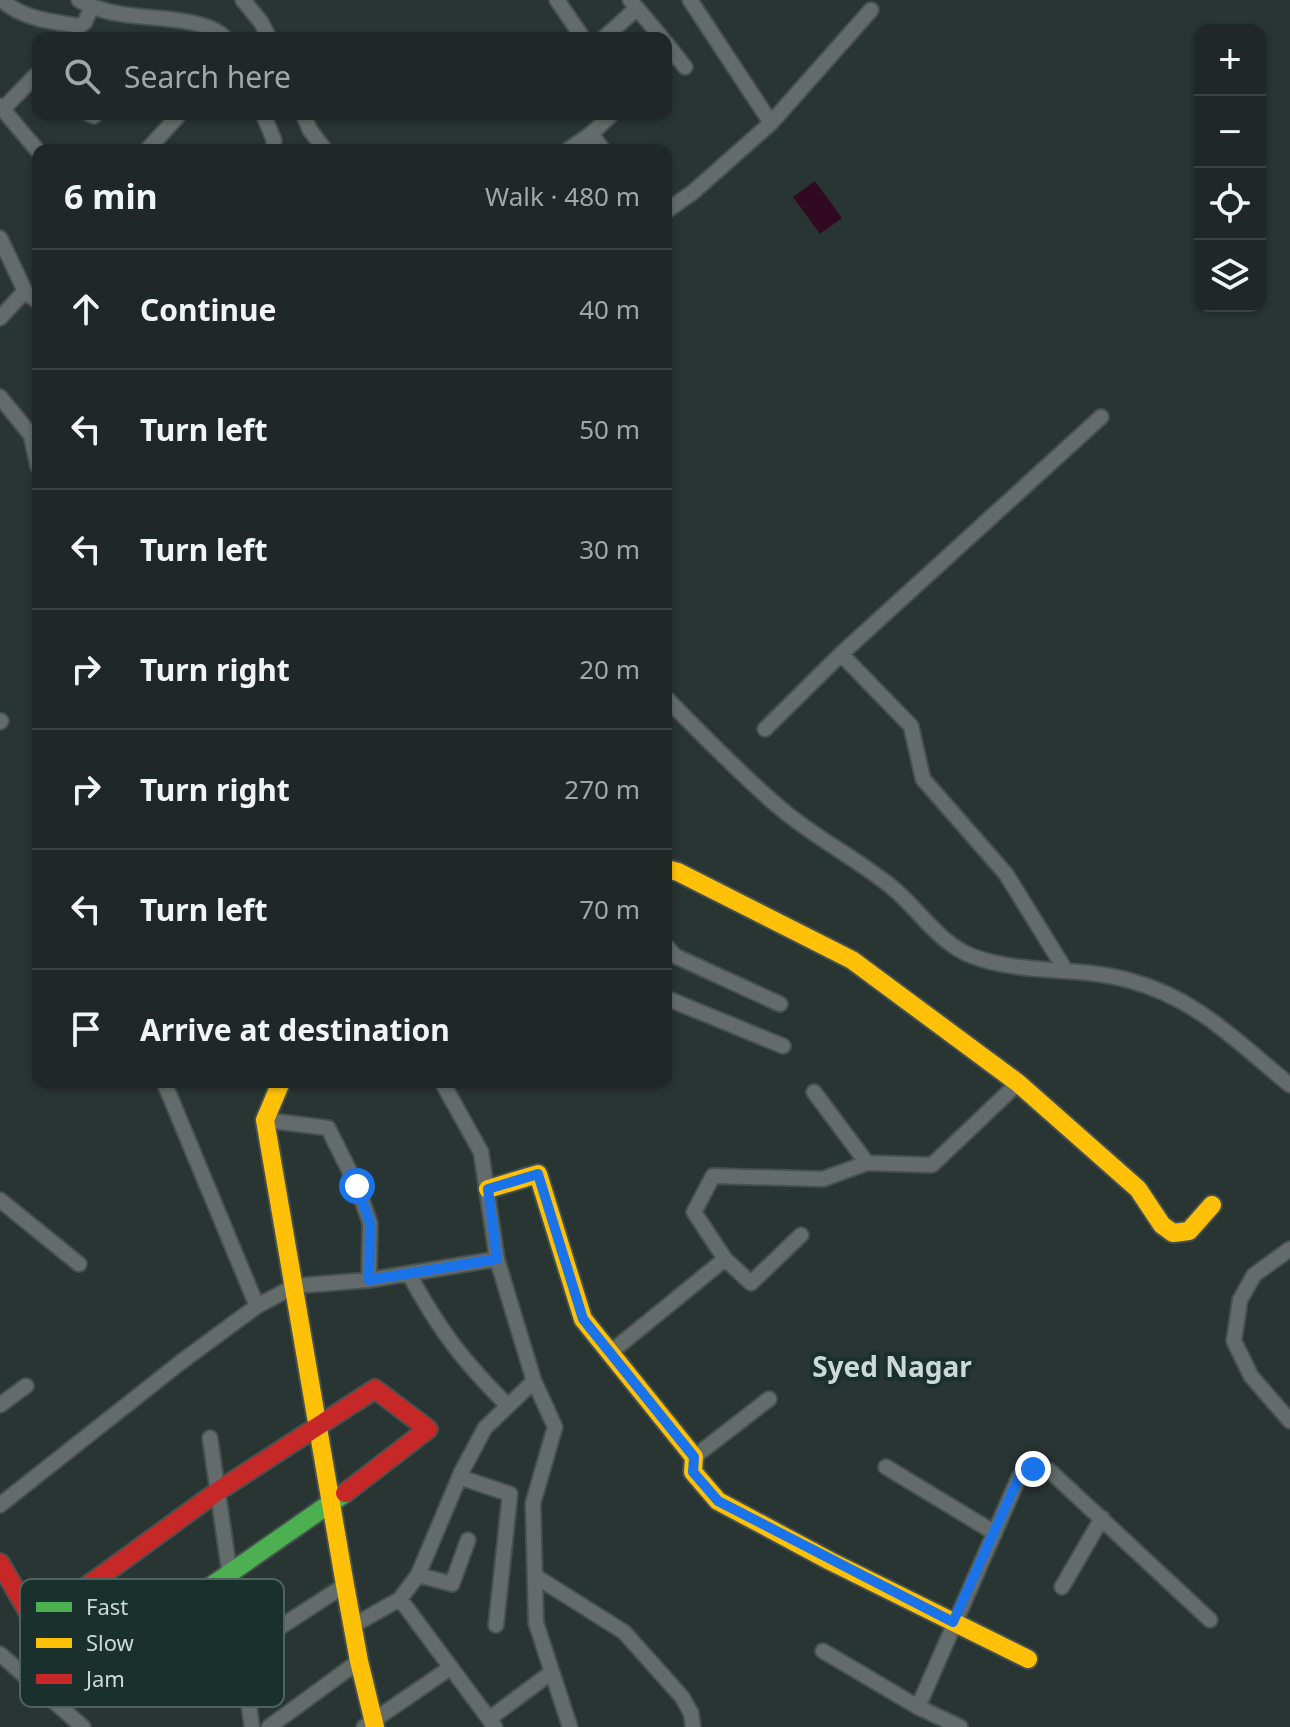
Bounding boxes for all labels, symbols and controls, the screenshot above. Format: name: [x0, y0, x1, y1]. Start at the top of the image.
map controls: [1194, 24, 1266, 312]
button: +: [1194, 24, 1266, 96]
search box: [32, 32, 672, 120]
icon: search: [60, 54, 104, 98]
text: Search here: [124, 56, 291, 97]
button: −: [1194, 96, 1266, 168]
button: locate: [1194, 168, 1266, 240]
text: 6 min: [64, 173, 158, 219]
text: Walk · 480 m: [485, 178, 640, 214]
button: layers: [1194, 240, 1266, 312]
icon: ahead: [64, 287, 108, 331]
text: Continue: [140, 289, 276, 330]
text: 40 m: [579, 291, 640, 327]
icon: left: [64, 407, 108, 451]
text: Turn left: [140, 409, 268, 450]
text: 50 m: [579, 411, 640, 447]
icon: left: [64, 527, 108, 571]
text: Turn left: [140, 529, 268, 570]
text: 30 m: [579, 531, 640, 567]
icon: right: [64, 647, 108, 691]
text: Turn right: [140, 649, 290, 690]
text: 20 m: [579, 651, 640, 687]
icon: right: [64, 767, 108, 811]
text: Turn right: [140, 769, 290, 810]
text: 270 m: [564, 771, 640, 807]
icon: left: [64, 887, 108, 931]
text: Turn left: [140, 889, 268, 930]
text: 70 m: [579, 891, 640, 927]
icon: arrive: [64, 1007, 108, 1051]
text: Arrive at destination: [140, 1009, 450, 1050]
route start: [339, 1168, 375, 1204]
district label: Syed Nagar: [812, 1347, 972, 1385]
route end: [1015, 1451, 1051, 1487]
legend: [20, 1579, 284, 1707]
text: Fast: [86, 1591, 128, 1621]
text: Slow: [86, 1627, 135, 1657]
text: Jam: [84, 1663, 125, 1693]

